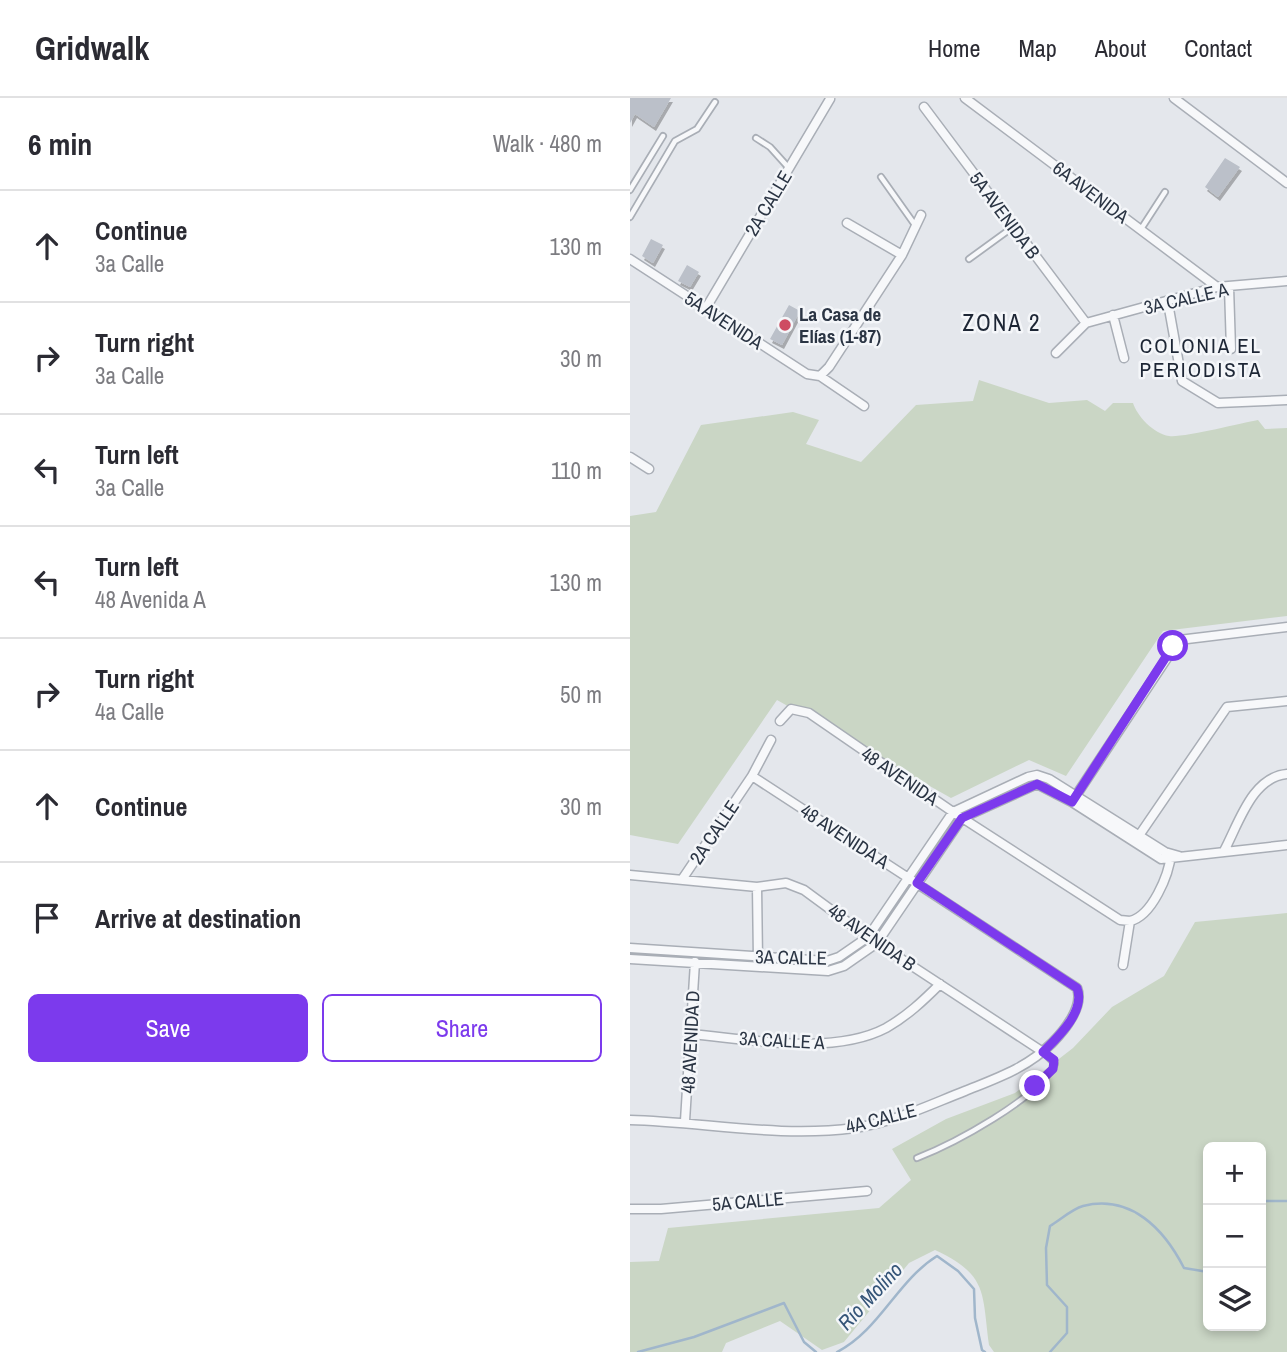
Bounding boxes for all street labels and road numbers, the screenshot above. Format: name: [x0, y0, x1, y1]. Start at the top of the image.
street label: 6A AVENIDA: [1048, 155, 1135, 230]
street label: 2A CALLE: [738, 165, 798, 241]
street label: 5A AVENIDA B: [964, 166, 1046, 264]
street label: 3A CALLE A: [1141, 276, 1231, 320]
street label: 5A AVENIDA: [680, 285, 769, 355]
street label: 48 AVENIDA: [856, 741, 944, 812]
street label: 2A CALLE: [683, 795, 745, 869]
street label: 48 AVENIDA A: [796, 798, 895, 875]
street label: 48 AVENIDA B: [823, 897, 921, 977]
street label: 3A CALLE: [755, 943, 827, 971]
street label: 48 AVENIDA D: [674, 990, 706, 1094]
street label: 3A CALLE A: [738, 1025, 826, 1055]
street label: 4A CALLE: [843, 1097, 919, 1139]
street label: 5A CALLE: [711, 1185, 785, 1217]

